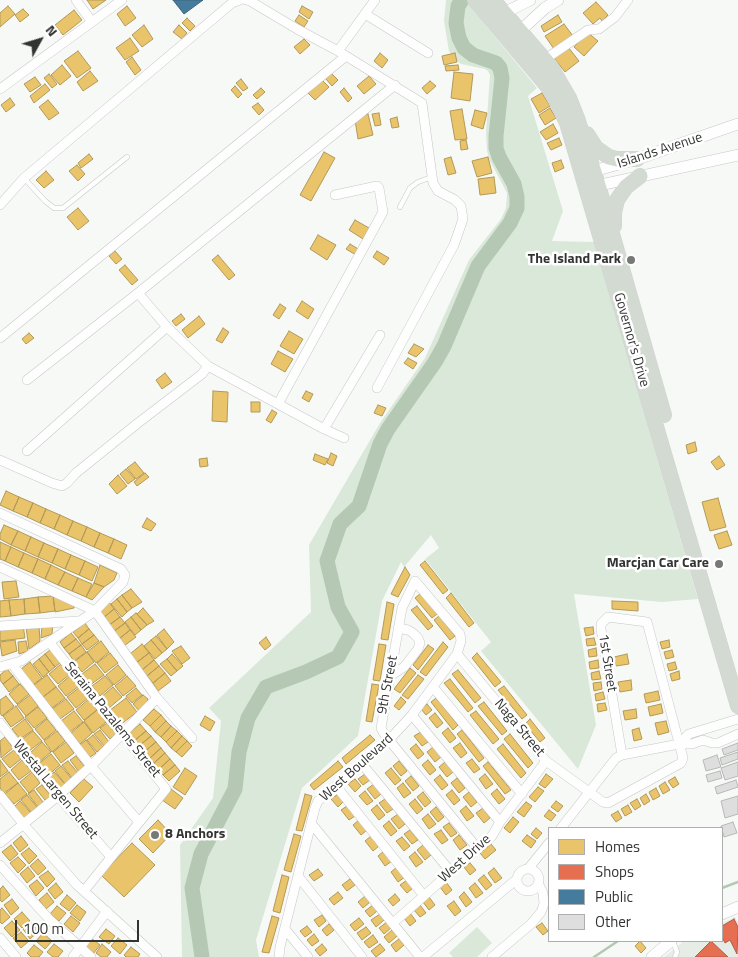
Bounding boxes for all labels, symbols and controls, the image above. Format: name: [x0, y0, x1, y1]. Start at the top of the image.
north arrow: [15, 15, 65, 65]
text: N: [41, 20, 63, 41]
street label: Islands Avenue: [615, 129, 705, 173]
place label: The Island Park: [528, 252, 621, 268]
marker: The Island Park: [625, 254, 637, 266]
street label: Governor's Drive: [610, 291, 652, 389]
place label: Marcjan Car Care: [607, 556, 709, 572]
marker: Marcjan Car Care: [713, 558, 725, 570]
street label: 1st Street: [594, 633, 620, 693]
street label: 9th Street: [374, 654, 402, 716]
street label: Seraina Pazalems Street: [60, 659, 164, 781]
street label: Naga Street: [490, 696, 548, 760]
street label: West Boulevard: [317, 731, 397, 805]
street label: Westal Largen Street: [9, 737, 101, 843]
place label: 8 Anchors: [165, 827, 225, 843]
legend: [548, 827, 723, 942]
marker: 8 Anchors: [149, 829, 161, 841]
street label: West Drive: [435, 831, 495, 887]
text: Homes: [595, 835, 640, 858]
text: Shops: [595, 860, 634, 883]
text: Public: [595, 885, 633, 908]
scale bar: [18, 910, 141, 942]
text: Other: [595, 910, 631, 933]
text: 100 m: [23, 917, 64, 940]

